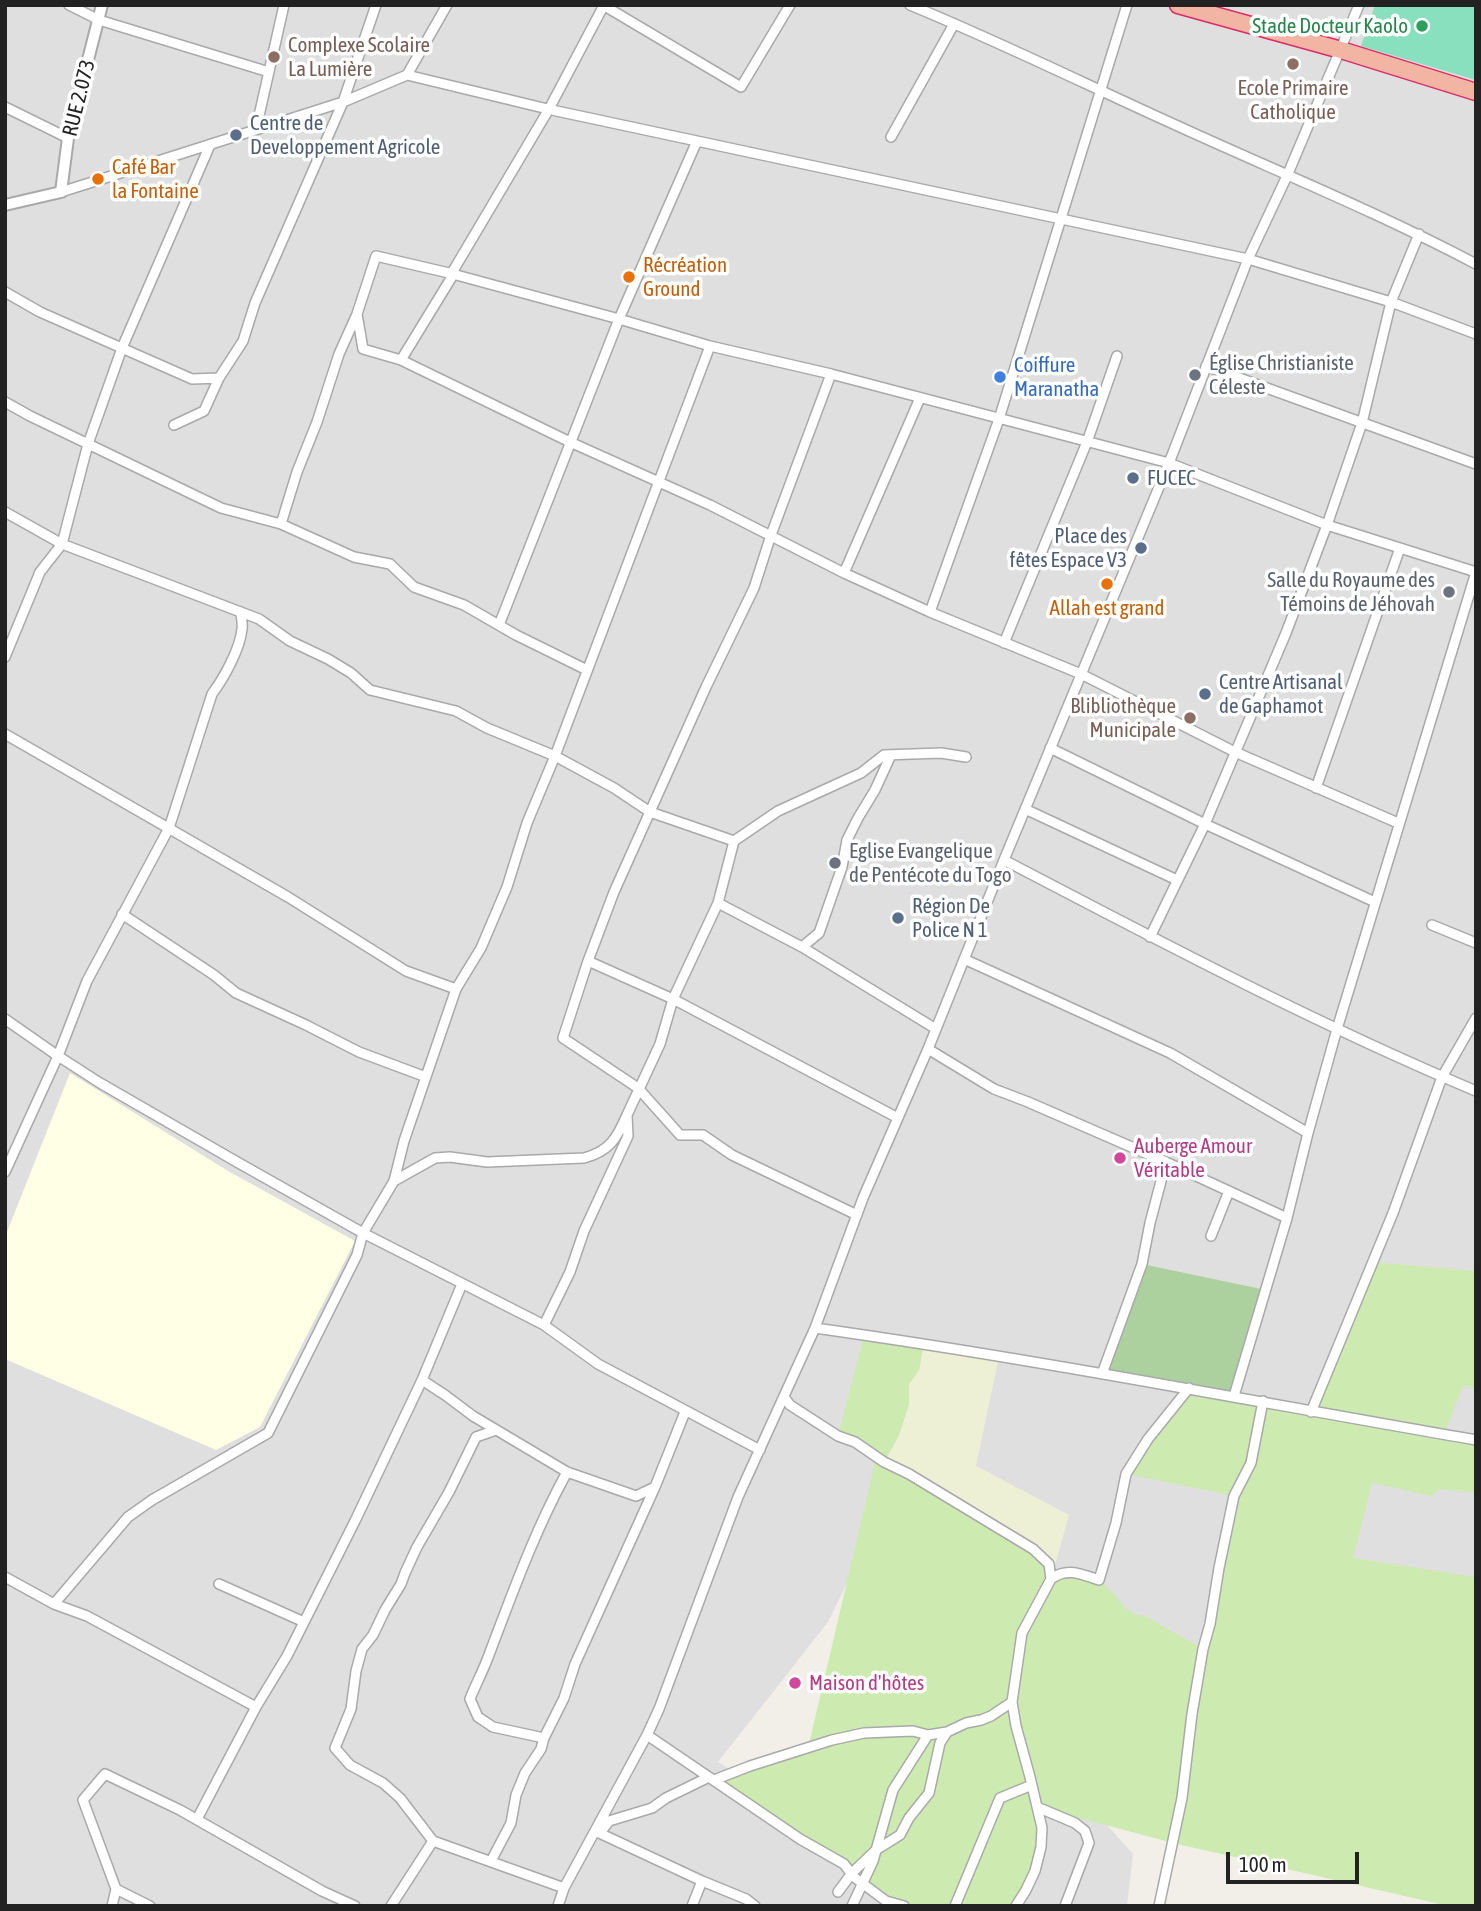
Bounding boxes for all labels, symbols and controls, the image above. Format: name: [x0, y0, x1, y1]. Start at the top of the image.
place label: Stade Docteur Kaolo: [1252, 13, 1408, 39]
marker: Stade Docteur Kaolo: [1414, 18, 1430, 34]
place label: Complexe Scolaire La Lumière: [288, 32, 430, 82]
marker: Complexe Scolaire La Lumière: [266, 49, 282, 65]
marker: Ecole Primaire Catholique: [1285, 56, 1301, 72]
street label: RUE 2.073: [57, 57, 101, 139]
place label: Ecole Primaire Catholique: [1237, 75, 1349, 125]
place label: Centre de Developpement Agricole: [250, 110, 440, 160]
marker: Centre de Developpement Agricole: [228, 127, 244, 143]
place label: Café Bar la Fontaine: [112, 154, 199, 204]
marker: Café Bar la Fontaine: [90, 171, 106, 187]
place label: Récréation Ground: [643, 252, 727, 302]
marker: Récréation Ground: [621, 269, 637, 285]
place label: Église Christianiste Céleste: [1209, 350, 1354, 400]
place label: Coiffure Maranatha: [1014, 352, 1099, 402]
marker: Église Christianiste Céleste: [1187, 367, 1203, 383]
marker: Coiffure Maranatha: [992, 369, 1008, 385]
place label: FUCEC: [1147, 465, 1196, 491]
marker: FUCEC: [1125, 470, 1141, 486]
place label: Place des fêtes Espace V3: [1010, 523, 1127, 573]
marker: Place des fêtes Espace V3: [1133, 540, 1149, 556]
place label: Salle du Royaume des Témoins de Jéhovah: [1267, 567, 1435, 617]
marker: Allah est grand: [1099, 576, 1115, 592]
marker: Salle du Royaume des Témoins de Jéhovah: [1441, 584, 1457, 600]
place label: Allah est grand: [1050, 595, 1164, 621]
place label: Centre Artisanal de Gaphamot: [1219, 669, 1343, 719]
marker: Centre Artisanal de Gaphamot: [1197, 686, 1213, 702]
place label: Blibliothèque Municipale: [1070, 693, 1176, 743]
marker: Blibliothèque Municipale: [1182, 710, 1198, 726]
place label: Eglise Evangelique de Pentécote du Togo: [849, 838, 1012, 888]
marker: Eglise Evangelique de Pentécote du Togo: [827, 855, 843, 871]
place label: Région De Police N 1: [912, 893, 990, 943]
marker: Région De Police N 1: [890, 910, 906, 926]
place label: Auberge Amour Véritable: [1134, 1133, 1252, 1183]
marker: Auberge Amour Véritable: [1112, 1150, 1128, 1166]
place label: Maison d'hôtes: [809, 1670, 924, 1696]
marker: Maison d'hôtes: [787, 1675, 803, 1691]
scale bar: [1229, 1838, 1362, 1882]
text: 100 m: [1239, 1852, 1287, 1876]

